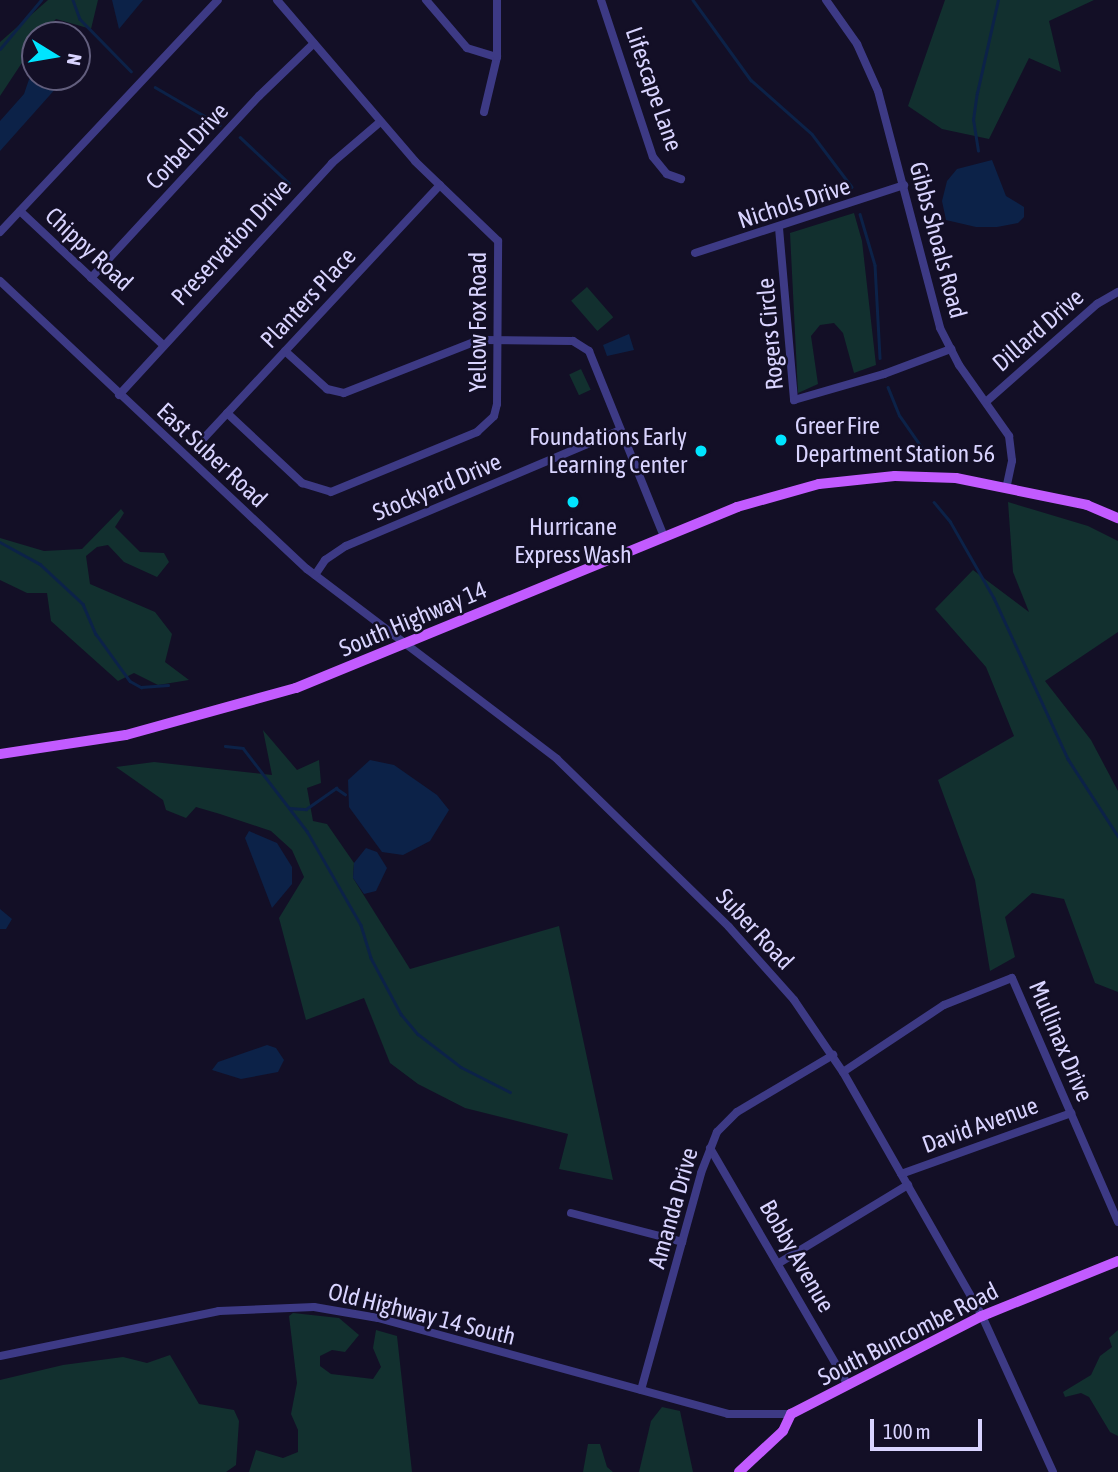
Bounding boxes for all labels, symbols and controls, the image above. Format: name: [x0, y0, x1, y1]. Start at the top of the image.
north arrow: [21, 21, 91, 91]
street label: Lifescape Lane: [619, 23, 689, 155]
text: N: [63, 52, 87, 67]
street label: Corbel Drive: [140, 97, 234, 195]
street label: Gibbs Shoals Road: [903, 159, 973, 321]
street label: Nichols Drive: [734, 171, 854, 235]
street label: Preservation Drive: [165, 173, 297, 311]
street label: Chippy Road: [39, 201, 139, 297]
street label: Planters Place: [254, 242, 362, 354]
street label: Yellow Fox Road: [464, 252, 492, 392]
street label: Rogers Circle: [751, 277, 789, 391]
street label: Dillard Drive: [987, 283, 1089, 377]
street label: East Suber Road: [151, 397, 273, 513]
place label: Greer Fire Department Station 56: [795, 412, 995, 468]
place label: Foundations Early Learning Center: [529, 423, 687, 479]
marker: Greer Fire Department Station 56: [773, 432, 789, 448]
marker: Foundations Early Learning Center: [693, 443, 709, 459]
street label: Stockyard Drive: [368, 447, 506, 527]
marker: Hurricane Express Wash: [565, 494, 581, 510]
place label: Hurricane Express Wash: [514, 513, 632, 569]
street label: South Highway 14: [335, 575, 491, 663]
street label: Suber Road: [710, 883, 800, 975]
street label: Mullinax Drive: [1023, 976, 1099, 1106]
street label: David Avenue: [918, 1091, 1042, 1159]
street label: Amanda Drive: [642, 1144, 704, 1272]
street label: Bobby Avenue: [753, 1195, 841, 1317]
street label: South Buncombe Road: [813, 1276, 1003, 1392]
street label: Old Highway 14 South: [325, 1277, 519, 1351]
scale bar: [873, 1406, 985, 1450]
text: 100 m: [883, 1419, 931, 1443]

